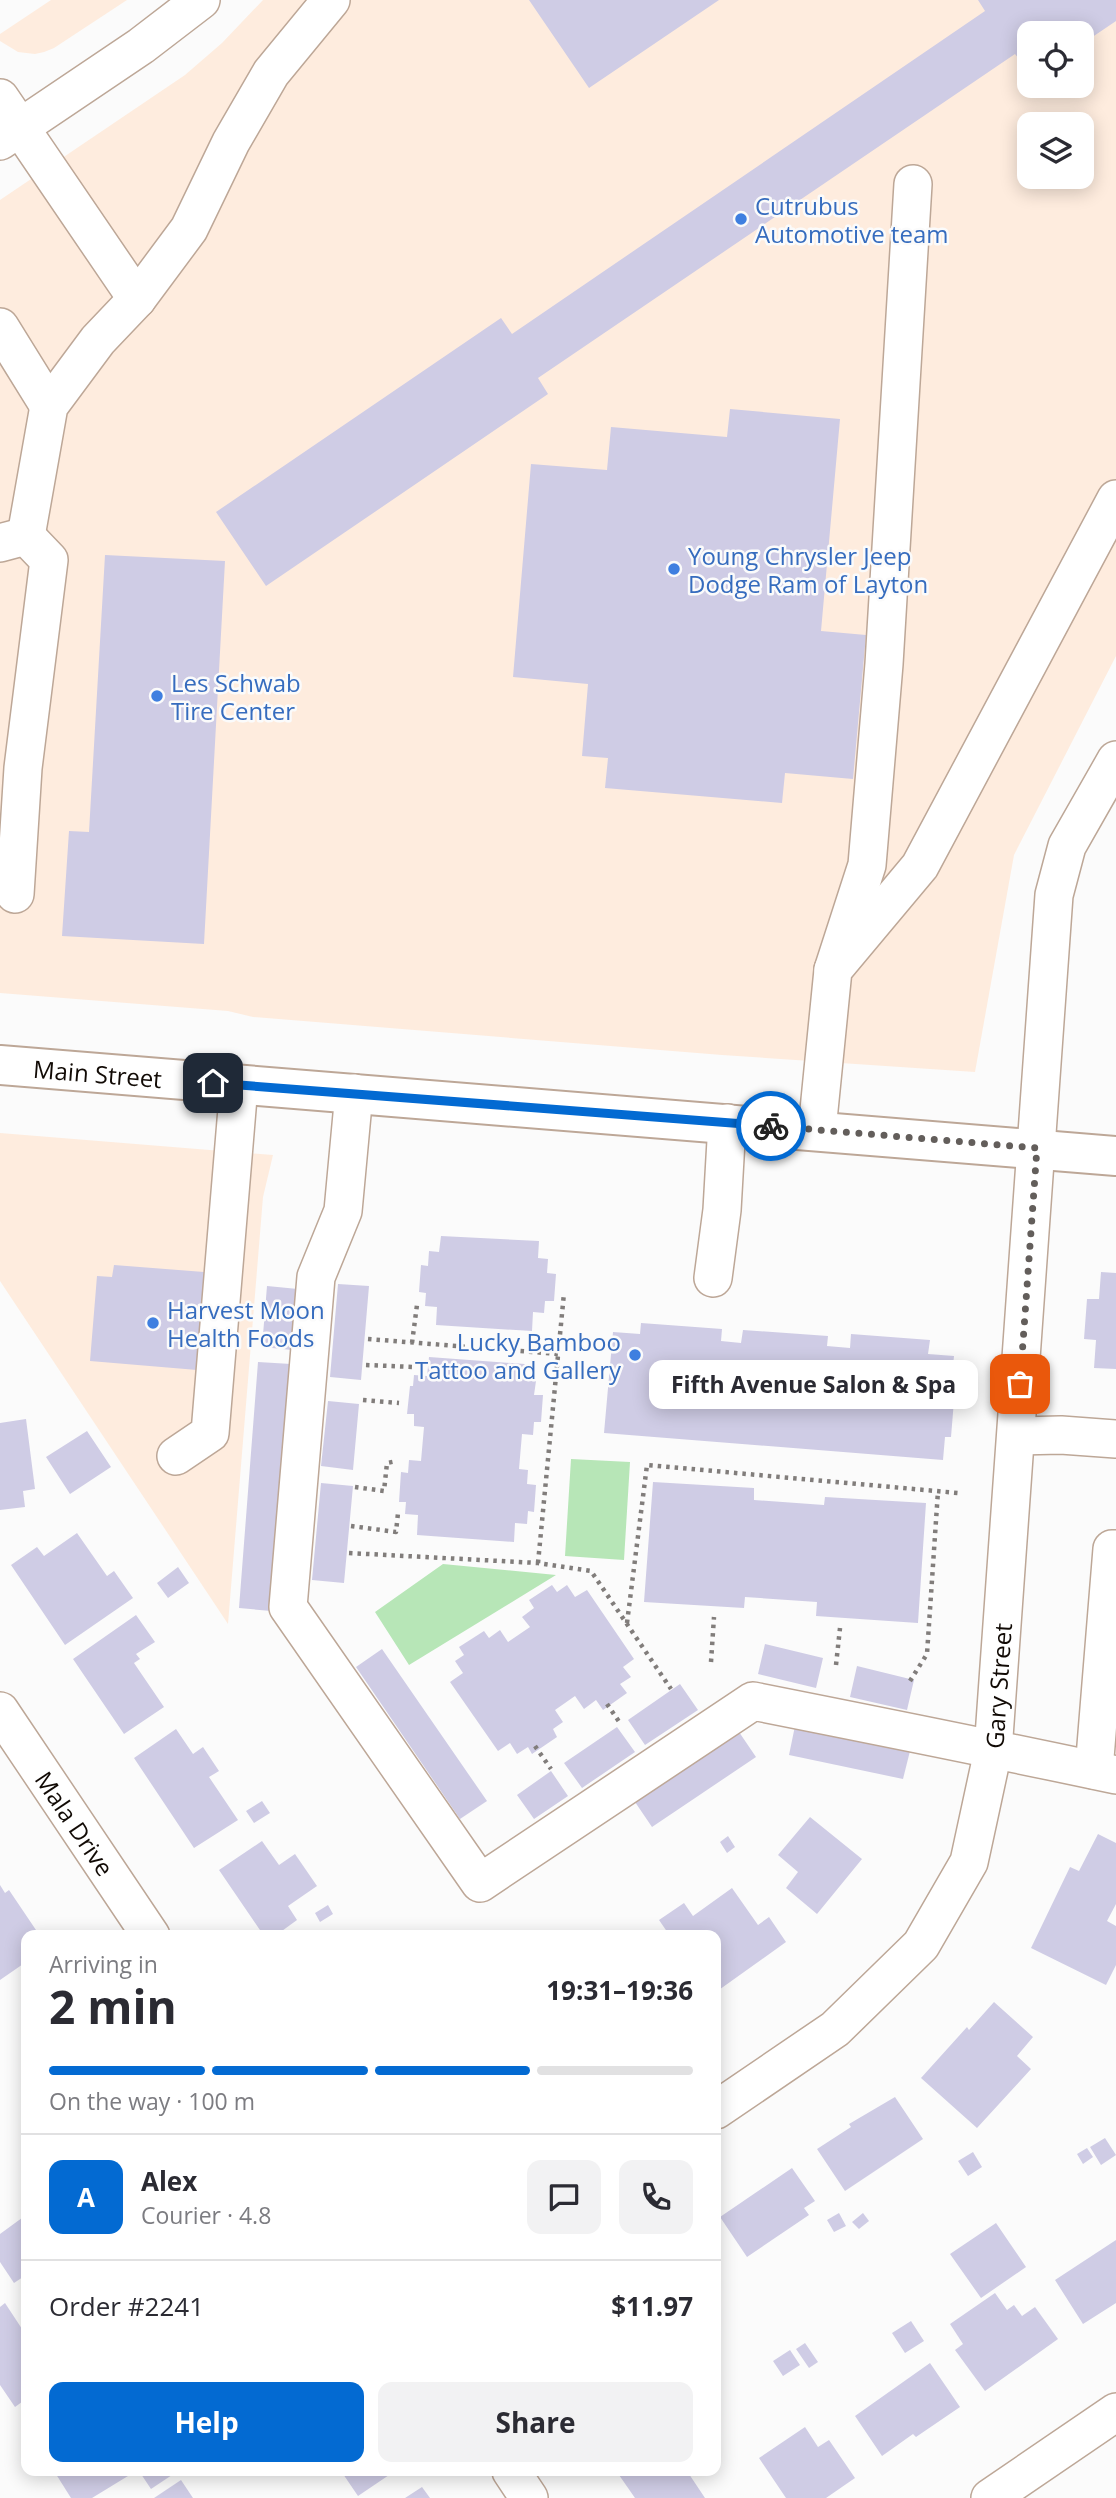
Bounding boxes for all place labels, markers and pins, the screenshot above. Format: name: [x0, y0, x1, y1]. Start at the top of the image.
place label: Cutrubus Automotive team: [755, 189, 948, 250]
marker: Cutrubus Automotive team: [733, 211, 749, 227]
place label: Young Chrysler Jeep Dodge Ram of Layton: [688, 539, 928, 600]
marker: Young Chrysler Jeep Dodge Ram of Layton: [666, 561, 682, 577]
place label: Les Schwab Tire Center: [171, 666, 301, 727]
marker: Les Schwab Tire Center: [149, 688, 165, 704]
pin: [183, 1053, 243, 1113]
place label: Harvest Moon Health Foods: [167, 1293, 325, 1354]
marker: Harvest Moon Health Foods: [145, 1315, 161, 1331]
place label: Lucky Bamboo Tattoo and Gallery: [415, 1325, 622, 1386]
marker: Lucky Bamboo Tattoo and Gallery: [627, 1347, 643, 1363]
pin: [990, 1354, 1050, 1414]
callout: Fifth Avenue Salon & Spa: [649, 1360, 978, 1408]

